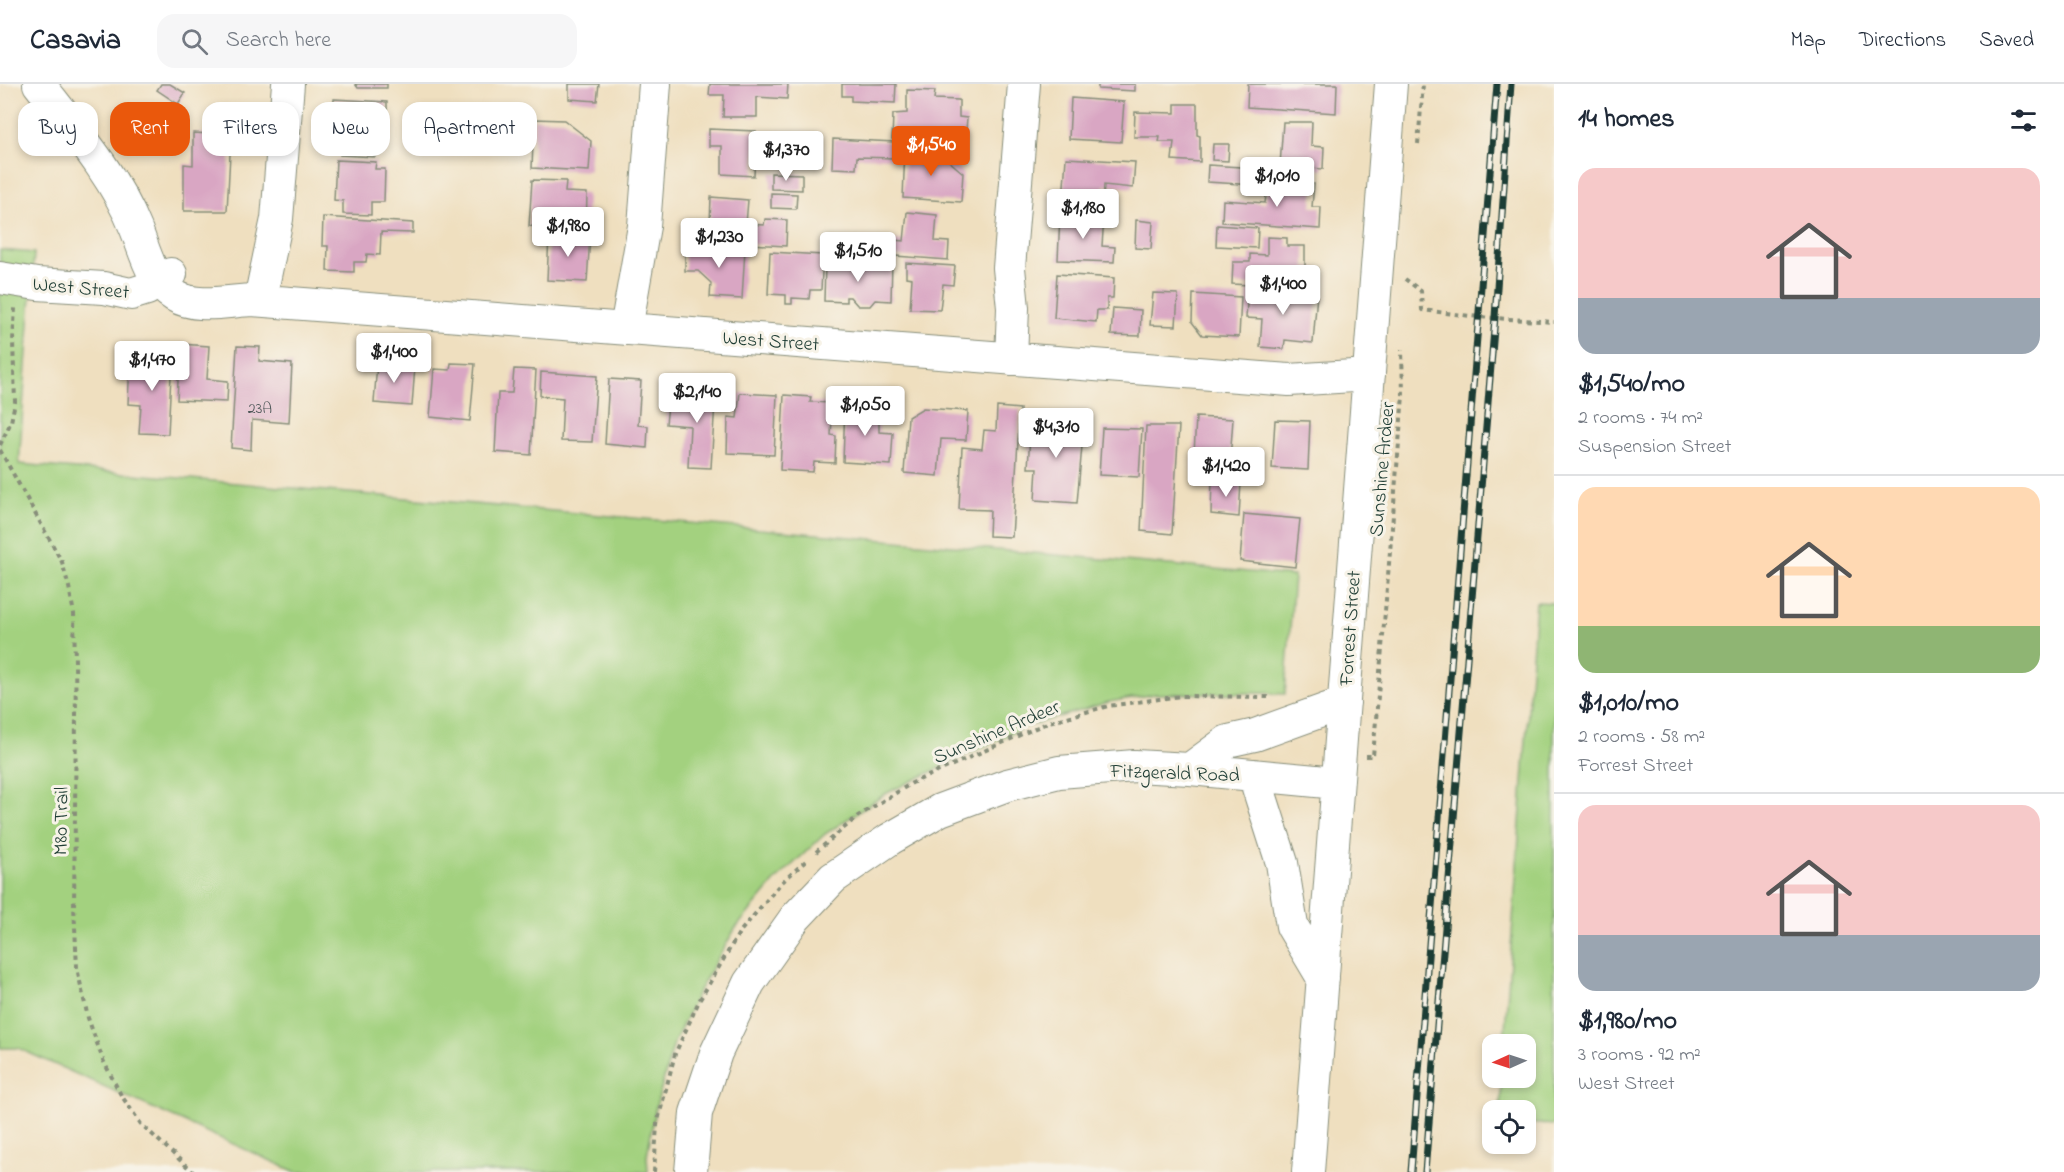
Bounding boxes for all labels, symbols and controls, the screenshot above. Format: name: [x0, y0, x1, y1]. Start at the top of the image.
search box: [157, 14, 577, 68]
text: Casavia: [30, 21, 121, 62]
icon: search: [178, 25, 211, 58]
text: Search here: [226, 25, 331, 57]
text: Map: [1790, 26, 1826, 56]
text: Directions: [1859, 26, 1946, 56]
text: Saved: [1979, 26, 2034, 56]
text: 14 homes: [1578, 101, 1674, 139]
chip: Buy: [18, 102, 98, 156]
chip: Rent: [110, 102, 190, 156]
chip: Filters: [202, 102, 299, 156]
chip: New: [311, 102, 390, 156]
chip: Apartment: [402, 102, 537, 156]
icon: filters: [2007, 104, 2040, 137]
pin: $1,540: [882, 126, 980, 177]
pin: $1,370: [737, 131, 835, 182]
text: $1,540: [906, 131, 956, 160]
text: $1,370: [762, 136, 810, 165]
pin: $1,010: [1228, 157, 1326, 208]
text: $1,010: [1254, 162, 1300, 191]
pin: $1,180: [1034, 189, 1132, 240]
text: $1,180: [1061, 194, 1105, 223]
pin: $1,980: [519, 207, 617, 258]
icon: home: [1755, 207, 1863, 315]
text: $1,980: [546, 212, 590, 241]
pin: $1,230: [670, 218, 768, 269]
text: $1,230: [695, 223, 743, 252]
pin: $1,510: [809, 232, 907, 283]
text: $1,510: [834, 237, 882, 266]
pin: $1,400: [1234, 265, 1332, 316]
text: $1,400: [1259, 270, 1307, 299]
street label: West Street: [31, 271, 131, 308]
street label: West Street: [722, 325, 820, 360]
pin: $1,400: [345, 333, 443, 384]
text: $1,400: [370, 338, 418, 367]
pin: $1,470: [103, 341, 201, 392]
text: $1,470: [128, 346, 176, 375]
text: $1,540/mo: [1578, 366, 1685, 404]
pin: $2,140: [648, 373, 746, 424]
text: $2,140: [673, 378, 721, 407]
pin: $1,050: [816, 386, 914, 437]
text: $1,050: [840, 391, 890, 420]
house number: 23A: [248, 397, 272, 421]
street label: Sunshine Ardeer: [1363, 400, 1404, 538]
text: 2 rooms · 74 m²: [1578, 404, 1703, 433]
pin: $4,310: [1007, 408, 1105, 459]
text: $4,310: [1032, 413, 1080, 442]
text: Suspension Street: [1578, 433, 1732, 462]
pin: $1,420: [1177, 447, 1275, 498]
text: $1,420: [1202, 452, 1250, 481]
icon: home: [1755, 526, 1863, 634]
street label: Forrest Street: [1333, 569, 1370, 688]
text: $1,010/mo: [1578, 685, 1679, 723]
street label: Sunshine Ardeer: [929, 693, 1066, 773]
text: 2 rooms · 58 m²: [1578, 723, 1705, 752]
text: Forrest Street: [1578, 752, 1693, 781]
street label: Fitzgerald Road: [1109, 758, 1240, 792]
street label: M80 Trail: [47, 786, 78, 856]
icon: home: [1755, 844, 1863, 952]
text: $1,980/mo: [1578, 1003, 1677, 1041]
north arrow: [1482, 1034, 1536, 1088]
map controls: [1482, 1034, 1536, 1154]
text: 3 rooms · 92 m²: [1578, 1041, 1701, 1070]
text: West Street: [1578, 1070, 1675, 1099]
button: locate: [1482, 1100, 1536, 1154]

